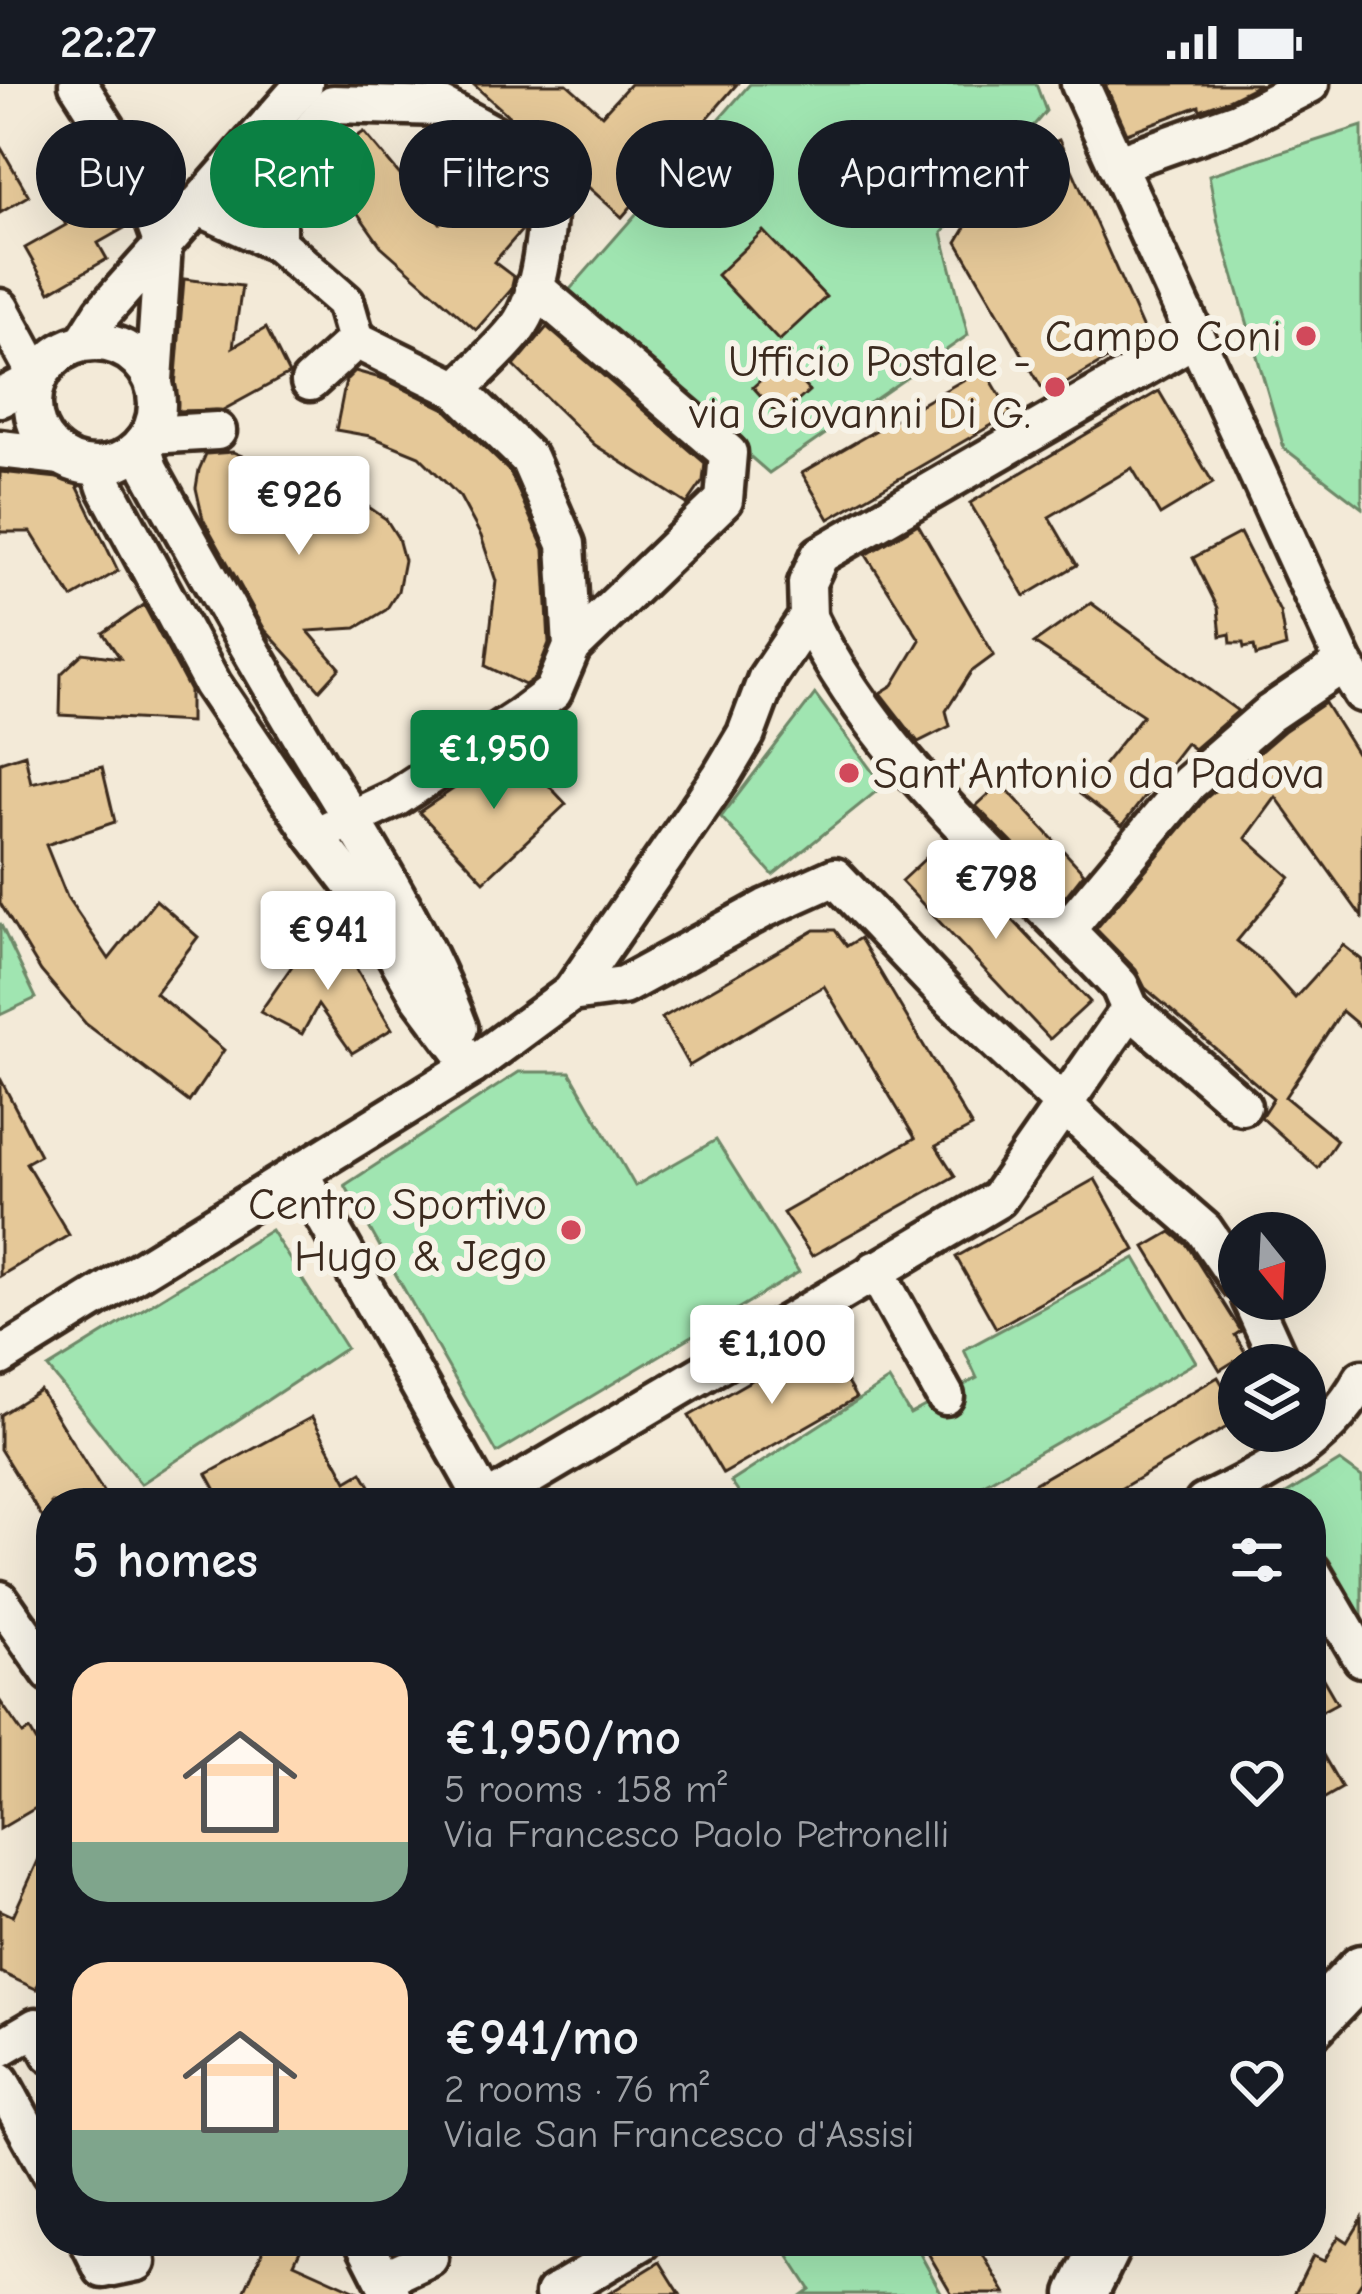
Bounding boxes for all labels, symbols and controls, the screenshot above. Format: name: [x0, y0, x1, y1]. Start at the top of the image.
text: 22:27: [60, 16, 156, 68]
chip: Buy: [36, 120, 186, 228]
chip: Rent: [210, 120, 375, 228]
chip: Filters: [399, 120, 592, 228]
chip: New: [616, 120, 774, 228]
chip: Apartment: [798, 120, 1070, 228]
place label: Campo Coni: [1045, 310, 1282, 362]
marker: Campo Coni: [1293, 323, 1319, 349]
place label: Ufficio Postale - via Giovanni Di G.: [688, 335, 1031, 439]
marker: Ufficio Postale - via Giovanni Di G.: [1042, 374, 1068, 400]
pin: €926: [228, 456, 370, 558]
text: €926: [255, 472, 343, 517]
pin: €1,950: [396, 710, 592, 812]
text: €1,950: [437, 726, 551, 771]
place label: Sant'Antonio da Padova: [873, 747, 1325, 799]
marker: Sant'Antonio da Padova: [836, 760, 862, 786]
pin: €798: [925, 840, 1067, 942]
text: €798: [954, 856, 1038, 901]
pin: €941: [257, 891, 399, 993]
text: €941: [288, 907, 368, 952]
place label: Centro Sportivo Hugo & Jego: [248, 1178, 547, 1282]
north arrow: [1218, 1212, 1326, 1320]
map controls: [1218, 1212, 1326, 1452]
marker: Centro Sportivo Hugo & Jego: [558, 1217, 584, 1243]
pin: €1,100: [674, 1305, 870, 1407]
text: €1,100: [717, 1321, 827, 1366]
button: layers: [1218, 1344, 1326, 1452]
icon: filters: [1224, 1527, 1290, 1593]
text: 5 homes: [72, 1531, 258, 1590]
text: €1,950/mo: [444, 1708, 681, 1767]
icon: home: [168, 1710, 312, 1854]
icon: heart: [1224, 1749, 1290, 1815]
text: 5 rooms · 158 m²: [444, 1767, 727, 1812]
text: Via Francesco Paolo Petronelli: [444, 1812, 949, 1857]
text: €941/mo: [444, 2008, 639, 2067]
icon: home: [168, 2010, 312, 2154]
icon: heart: [1224, 2049, 1290, 2115]
text: 2 rooms · 76 m²: [444, 2067, 709, 2112]
text: Viale San Francesco d'Assisi: [444, 2112, 914, 2157]

